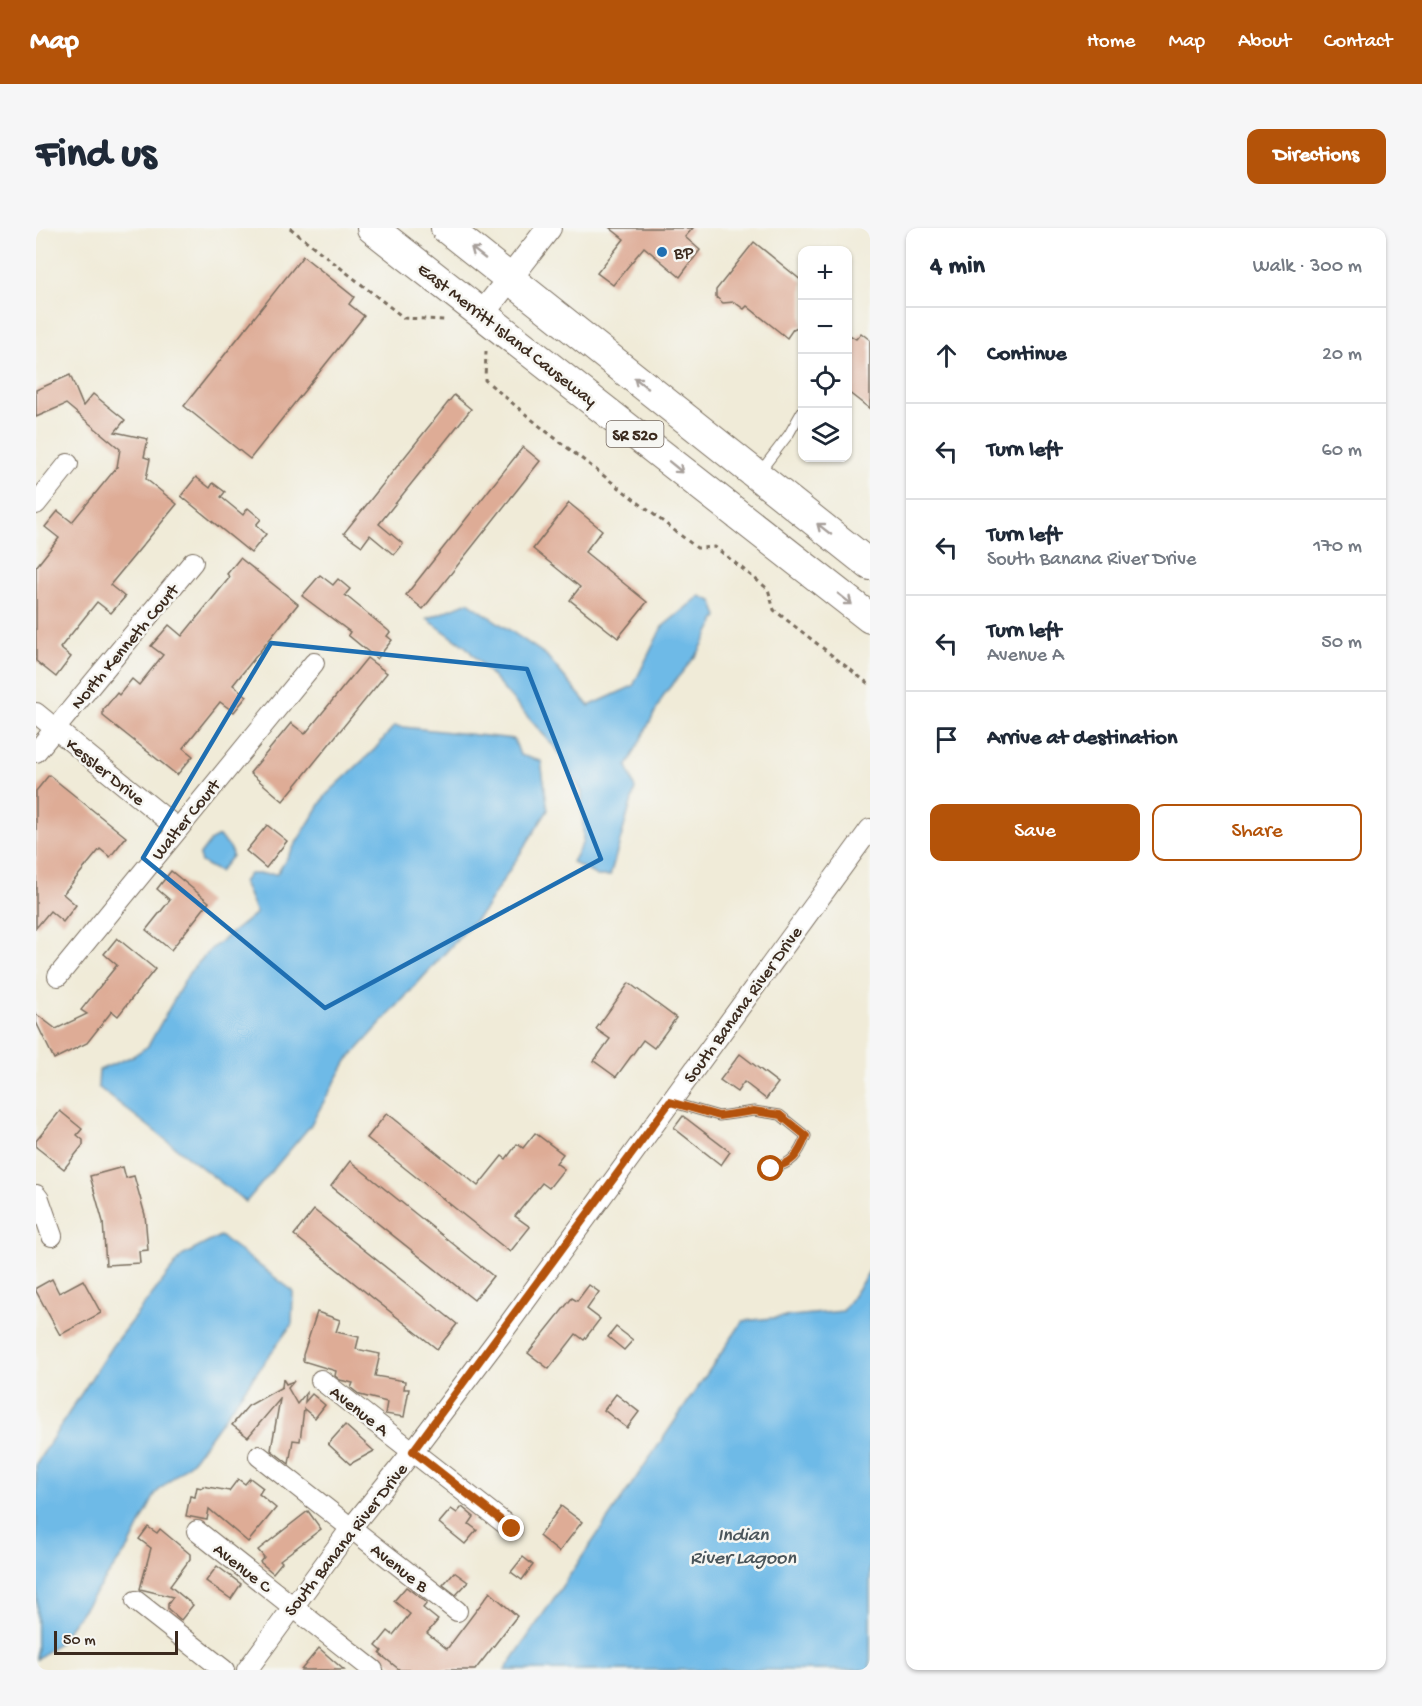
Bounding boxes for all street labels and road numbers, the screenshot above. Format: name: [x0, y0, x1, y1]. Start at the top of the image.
street label: East Merritt Island Causeway: [413, 259, 601, 413]
road number: SR 520: [606, 421, 664, 447]
street label: North Kenneth Court: [67, 580, 185, 714]
street label: Kessler Drive: [61, 735, 149, 812]
street label: Walter Court: [148, 775, 227, 865]
street label: South Banana River Drive: [680, 923, 808, 1088]
street label: Avenue A: [325, 1382, 393, 1442]
street label: South Banana River Drive: [281, 1459, 414, 1621]
street label: Avenue C: [208, 1540, 276, 1599]
street label: Avenue B: [365, 1540, 432, 1599]

